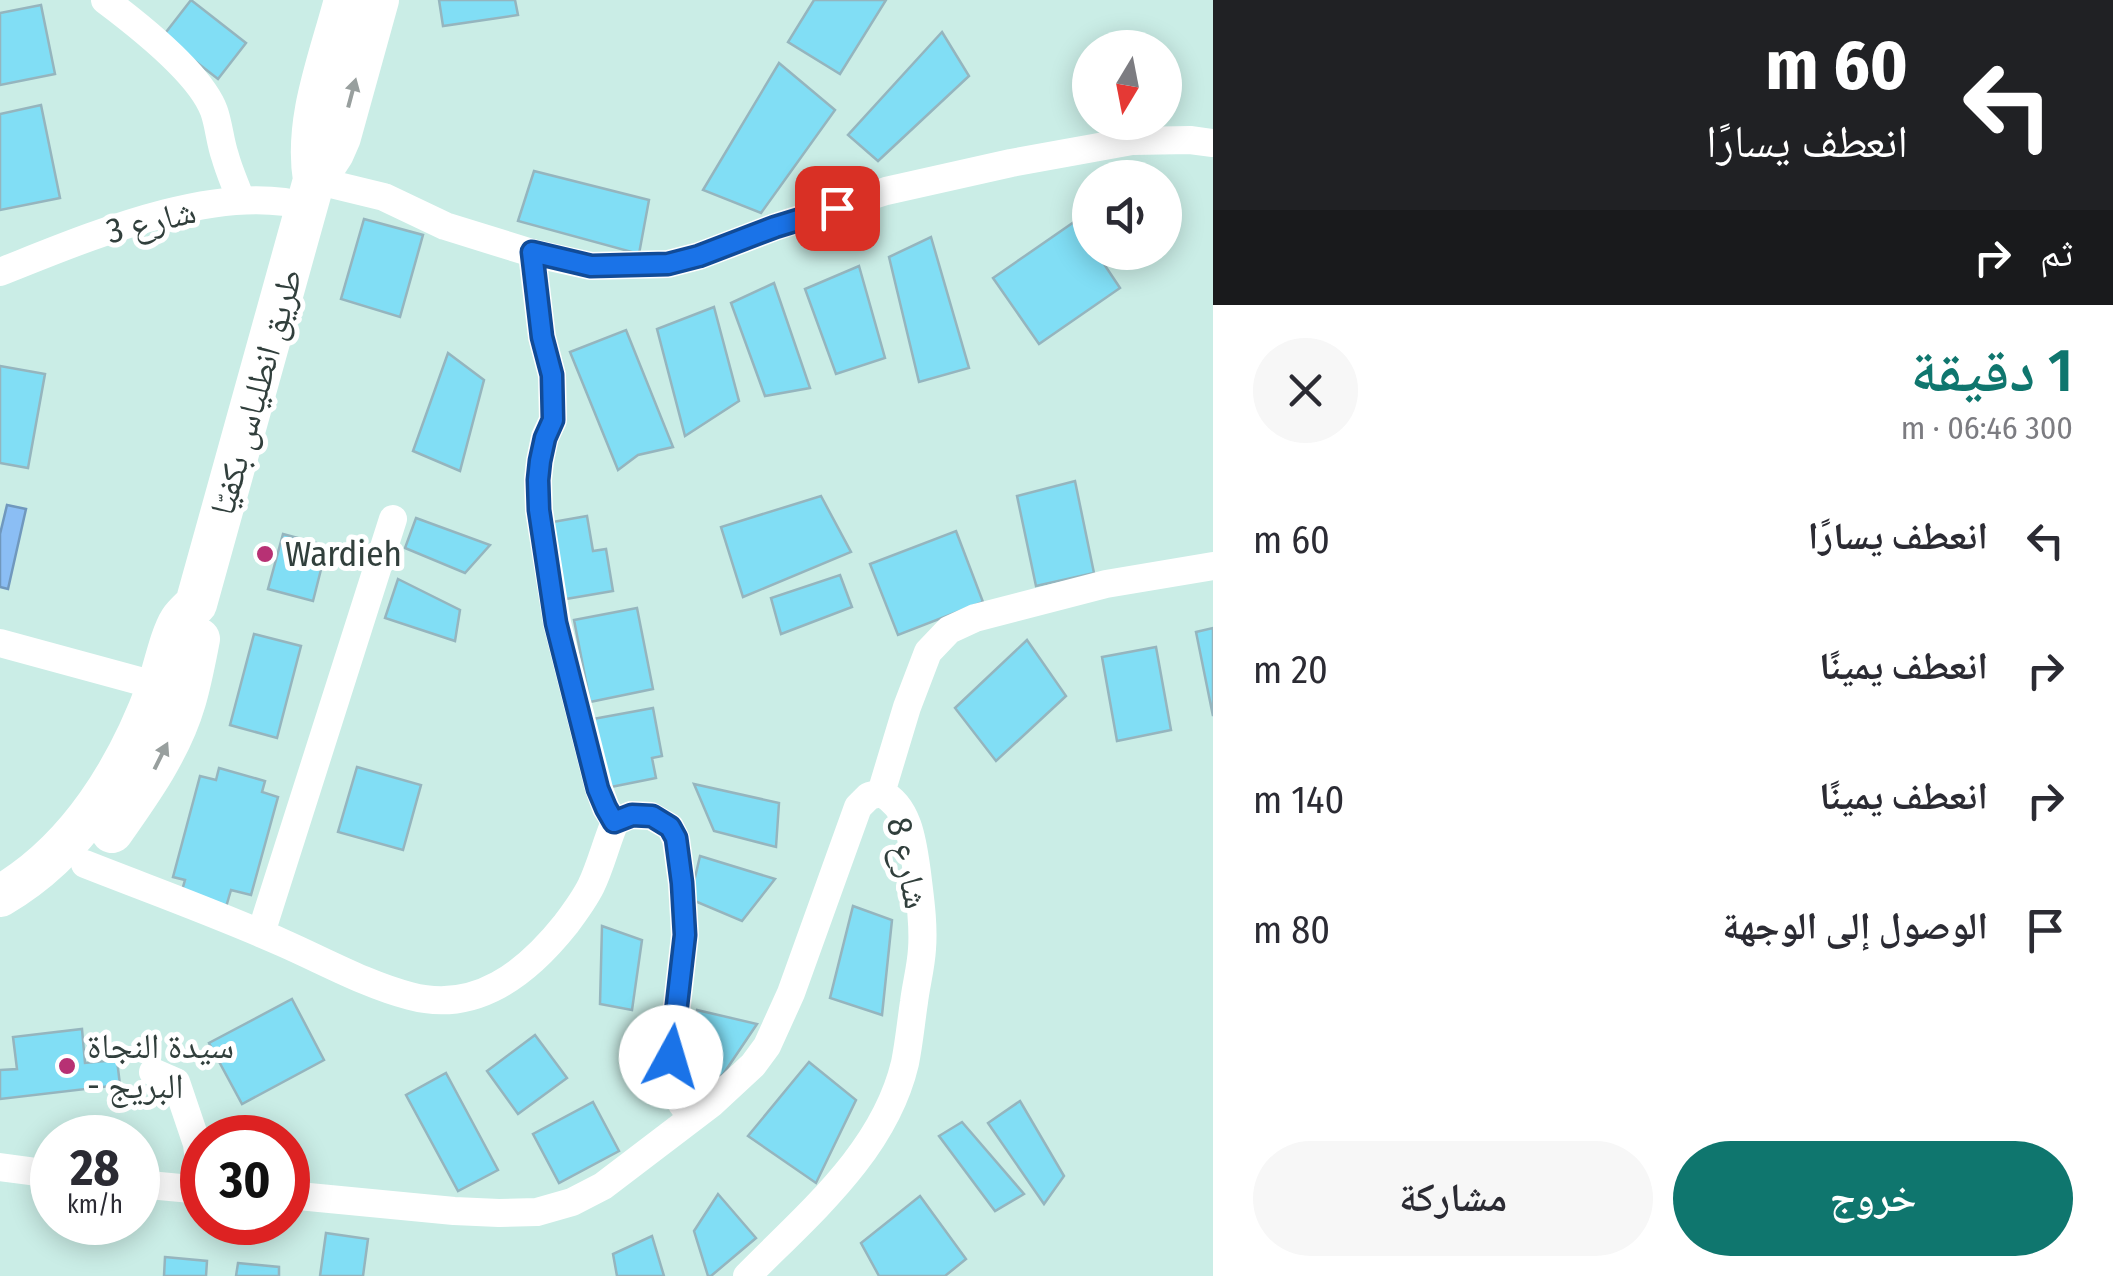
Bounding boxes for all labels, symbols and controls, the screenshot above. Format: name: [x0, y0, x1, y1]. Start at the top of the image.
text: 60 m: [1765, 24, 1908, 108]
north arrow: [1072, 30, 1182, 140]
map controls: [1072, 30, 1182, 270]
icon: left: [1943, 40, 2073, 170]
one-way arrow: [345, 77, 360, 108]
text: انعطف يسارًا: [1706, 115, 1908, 169]
button: sound: [1072, 160, 1182, 270]
pin: [795, 166, 880, 251]
icon: arrive: [810, 181, 865, 236]
street label: شارع 3: [102, 190, 200, 253]
icon: right: [1965, 230, 2020, 285]
text: ثم: [2040, 230, 2073, 276]
street label: طريق انطلياس بكفيّا: [201, 264, 311, 520]
text: 1 دقيقة: [1910, 335, 2073, 407]
button: close: [1253, 338, 1358, 443]
text: 300 m · 06:46: [1901, 409, 2073, 447]
text: انعطف يسارًا: [1808, 513, 1988, 559]
icon: left: [2018, 513, 2073, 568]
text: 60 m: [1253, 517, 1330, 563]
place label: Wardieh: [285, 533, 402, 575]
marker: Wardieh: [254, 543, 276, 565]
text: انعطف يمينًا: [1819, 643, 1988, 689]
icon: right: [2018, 643, 2073, 698]
text: 20 m: [1253, 647, 1328, 693]
one-way arrow: [152, 741, 169, 770]
text: انعطف يمينًا: [1819, 773, 1988, 819]
icon: right: [2018, 773, 2073, 828]
text: 140 m: [1253, 777, 1344, 823]
street label: شارع 8: [877, 814, 938, 913]
text: الوصول إلى الوجهة: [1722, 903, 1988, 949]
icon: arrive: [2018, 903, 2073, 958]
text: 80 m: [1253, 907, 1330, 953]
position arrow: [619, 1005, 723, 1109]
place label: سيدة النجاة - البريج: [87, 1025, 234, 1108]
marker: سيدة النجاة - البريج: [56, 1055, 78, 1077]
speed limit sign: 30: [180, 1115, 310, 1245]
text: 28: [70, 1138, 120, 1198]
button: مشاركة: [1253, 1141, 1653, 1256]
button: خروج: [1673, 1141, 2073, 1256]
text: km/h: [67, 1190, 123, 1220]

